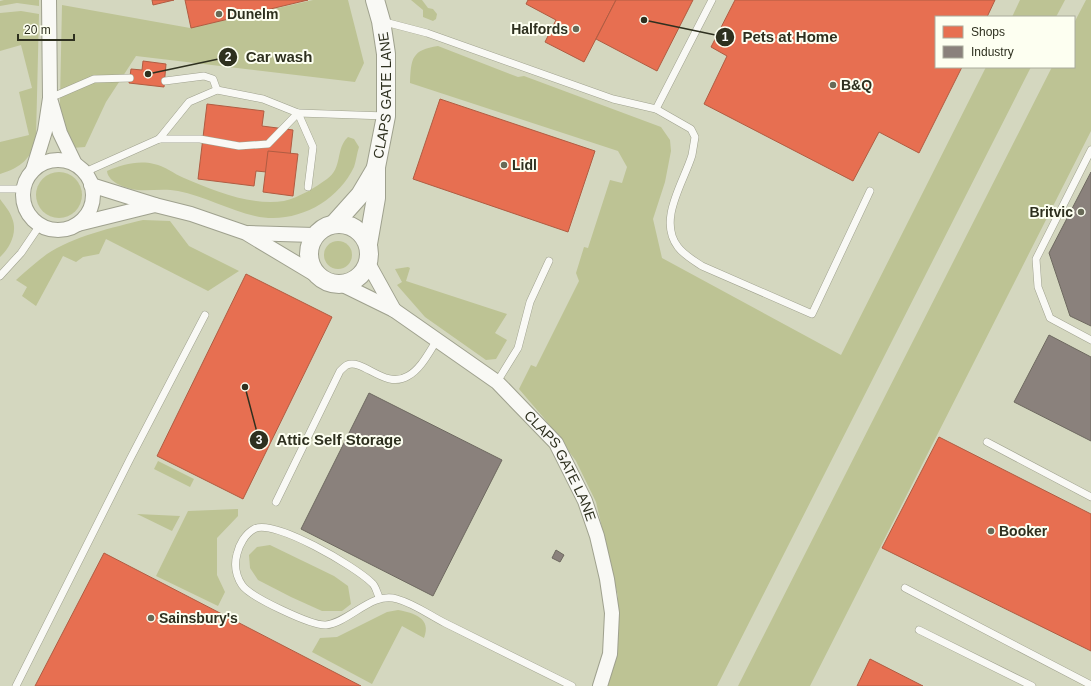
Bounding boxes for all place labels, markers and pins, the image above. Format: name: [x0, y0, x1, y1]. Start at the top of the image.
place label: Dunelm: [227, 6, 278, 22]
marker: Dunelm: [214, 9, 224, 19]
place label: Halfords: [511, 21, 568, 37]
callout: Pets at Home: [715, 23, 846, 50]
marker: Halfords: [571, 24, 581, 34]
callout: Car wash: [218, 44, 320, 71]
place label: B&Q: [841, 77, 872, 93]
marker: B&Q: [828, 80, 838, 90]
place label: Lidl: [512, 157, 537, 173]
marker: Lidl: [499, 160, 509, 170]
place label: Britvic: [1029, 204, 1073, 220]
marker: Britvic: [1076, 207, 1086, 217]
callout: Attic Self Storage: [249, 426, 410, 453]
place label: Booker: [999, 523, 1048, 539]
marker: Booker: [986, 526, 996, 536]
place label: Sainsbury's: [159, 610, 238, 626]
marker: Sainsbury's: [146, 613, 156, 623]

